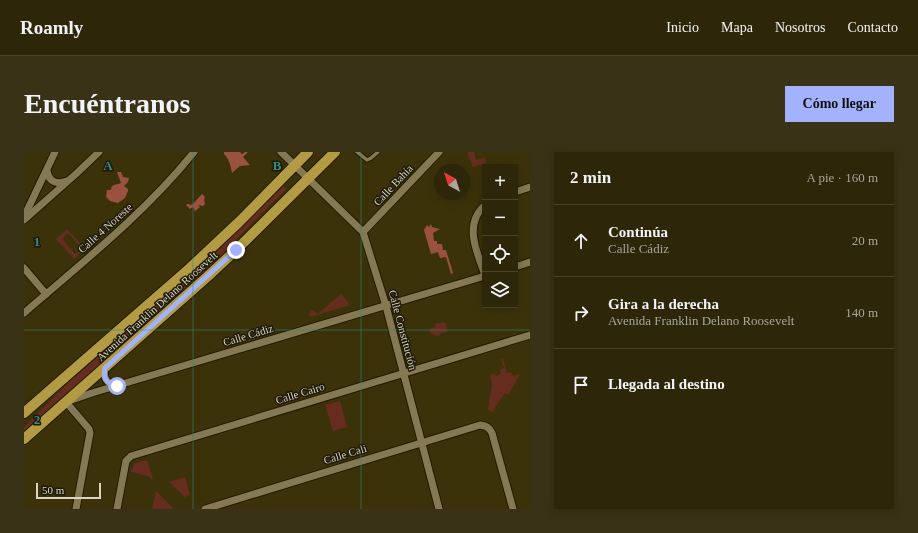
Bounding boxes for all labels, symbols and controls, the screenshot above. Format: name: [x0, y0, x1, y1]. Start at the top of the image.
text: Roamly: [20, 17, 83, 38]
text: Inicio: [666, 20, 699, 35]
text: Mapa: [721, 20, 753, 35]
text: Nosotros: [775, 20, 825, 35]
text: Contacto: [847, 20, 898, 35]
button: Cómo llegar: [785, 86, 894, 122]
text: Encuéntranos: [24, 88, 190, 119]
text: A: [103, 158, 113, 173]
text: B: [273, 158, 282, 173]
street label: Calle Bahía: [371, 162, 415, 208]
north arrow: [434, 164, 470, 200]
map controls: [482, 164, 518, 308]
button: +: [482, 164, 518, 200]
text: 2 min: [570, 168, 611, 187]
text: A pie · 160 m: [807, 170, 878, 185]
button: −: [482, 200, 518, 236]
street label: Calle 4 Noreste: [76, 201, 135, 255]
text: Continúa: [608, 224, 668, 240]
icon: ahead: [570, 230, 592, 252]
text: 20 m: [852, 233, 878, 248]
text: 1: [34, 234, 40, 249]
button: locate: [482, 236, 518, 272]
route end: [227, 241, 245, 259]
text: Calle Cádiz: [608, 241, 669, 256]
street label: Avenida Franklin Delano Roosevelt: [94, 249, 220, 363]
button: layers: [482, 272, 518, 308]
street label: Calle Constitución: [387, 289, 420, 372]
text: Gira a la derecha: [608, 296, 719, 312]
icon: right: [570, 302, 592, 324]
text: 140 m: [845, 305, 878, 320]
text: Avenida Franklin Delano Roosevelt: [608, 313, 794, 328]
street label: Calle Cádiz: [222, 322, 275, 348]
icon: arrive: [570, 374, 592, 396]
text: Llegada al destino: [608, 376, 725, 392]
route start: [108, 377, 126, 395]
street label: Calle Cairo: [274, 380, 326, 406]
text: 2: [34, 412, 40, 427]
street label: Calle Cali: [322, 442, 368, 466]
scale bar: [36, 481, 101, 500]
text: 50 m: [42, 484, 64, 496]

